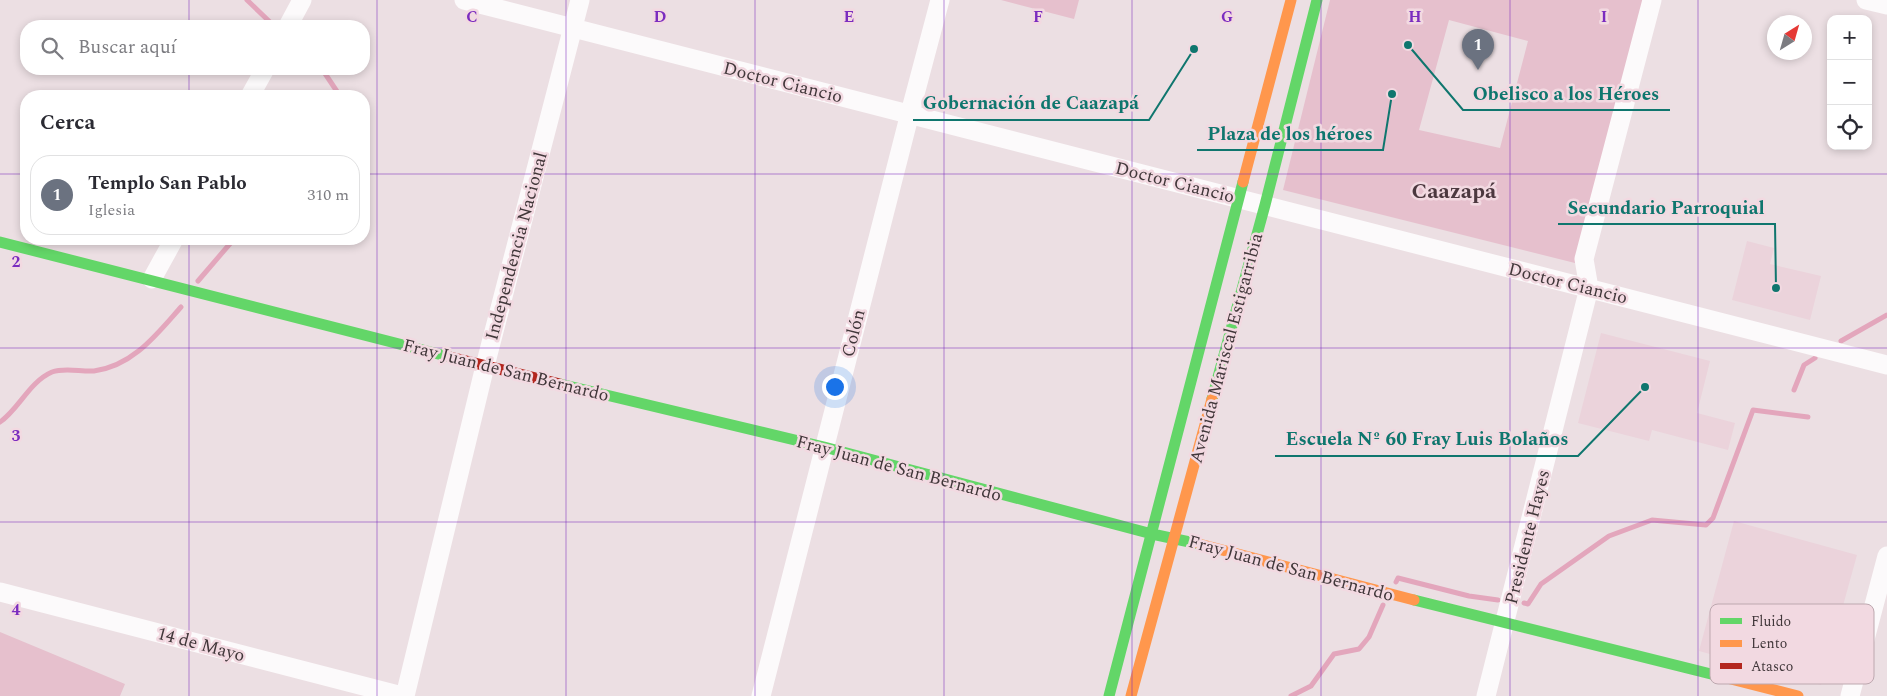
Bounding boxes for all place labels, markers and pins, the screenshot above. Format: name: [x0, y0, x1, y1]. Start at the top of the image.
pin: 1: [1462, 29, 1494, 70]
callout: Obelisco a los Héroes: [1463, 76, 1670, 110]
callout: Gobernación de Caazapá: [913, 86, 1149, 120]
callout: Plaza de los héroes: [1197, 116, 1383, 150]
callout: Secundario Parroquial: [1558, 190, 1775, 224]
callout: Escuela Nº 60 Fray Luis Bolaños: [1275, 422, 1578, 456]

